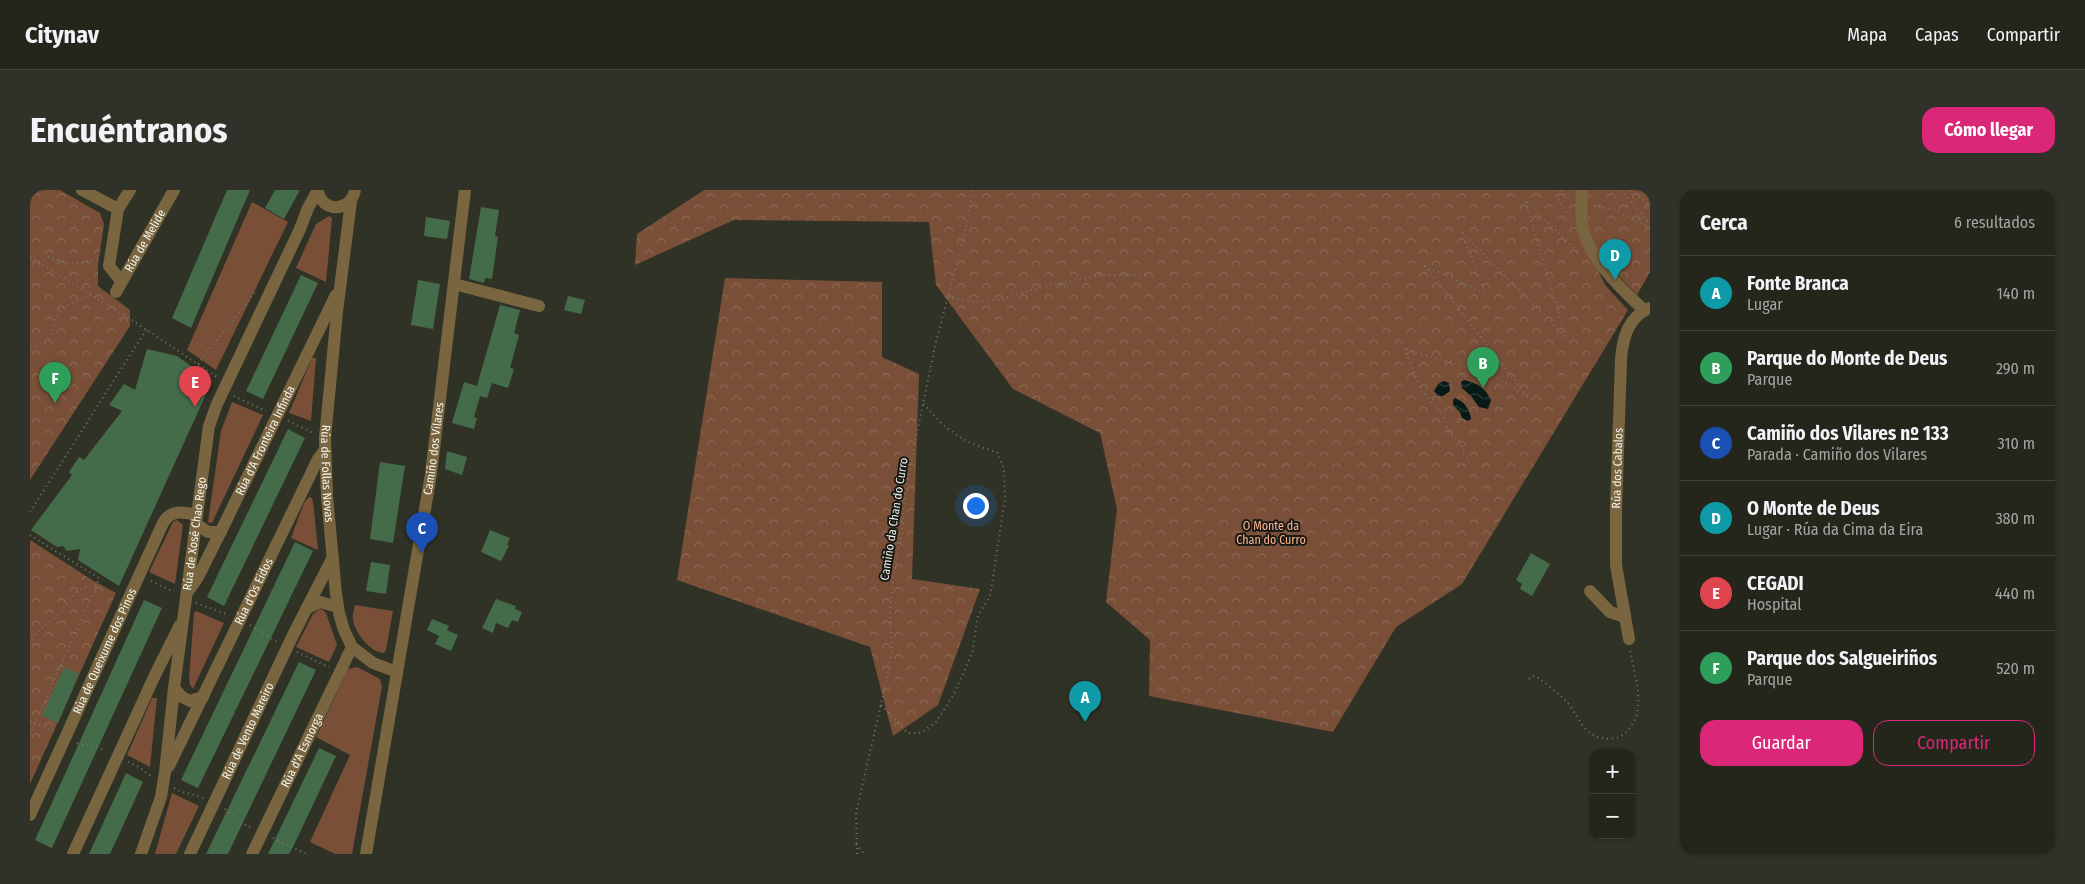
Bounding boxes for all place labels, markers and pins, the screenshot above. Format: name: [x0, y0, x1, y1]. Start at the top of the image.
pin: D: [1599, 239, 1631, 280]
pin: B: [1467, 347, 1499, 388]
pin: F: [39, 362, 71, 403]
pin: E: [179, 366, 211, 407]
pin: C: [406, 512, 438, 553]
pin: A: [1069, 681, 1101, 722]

